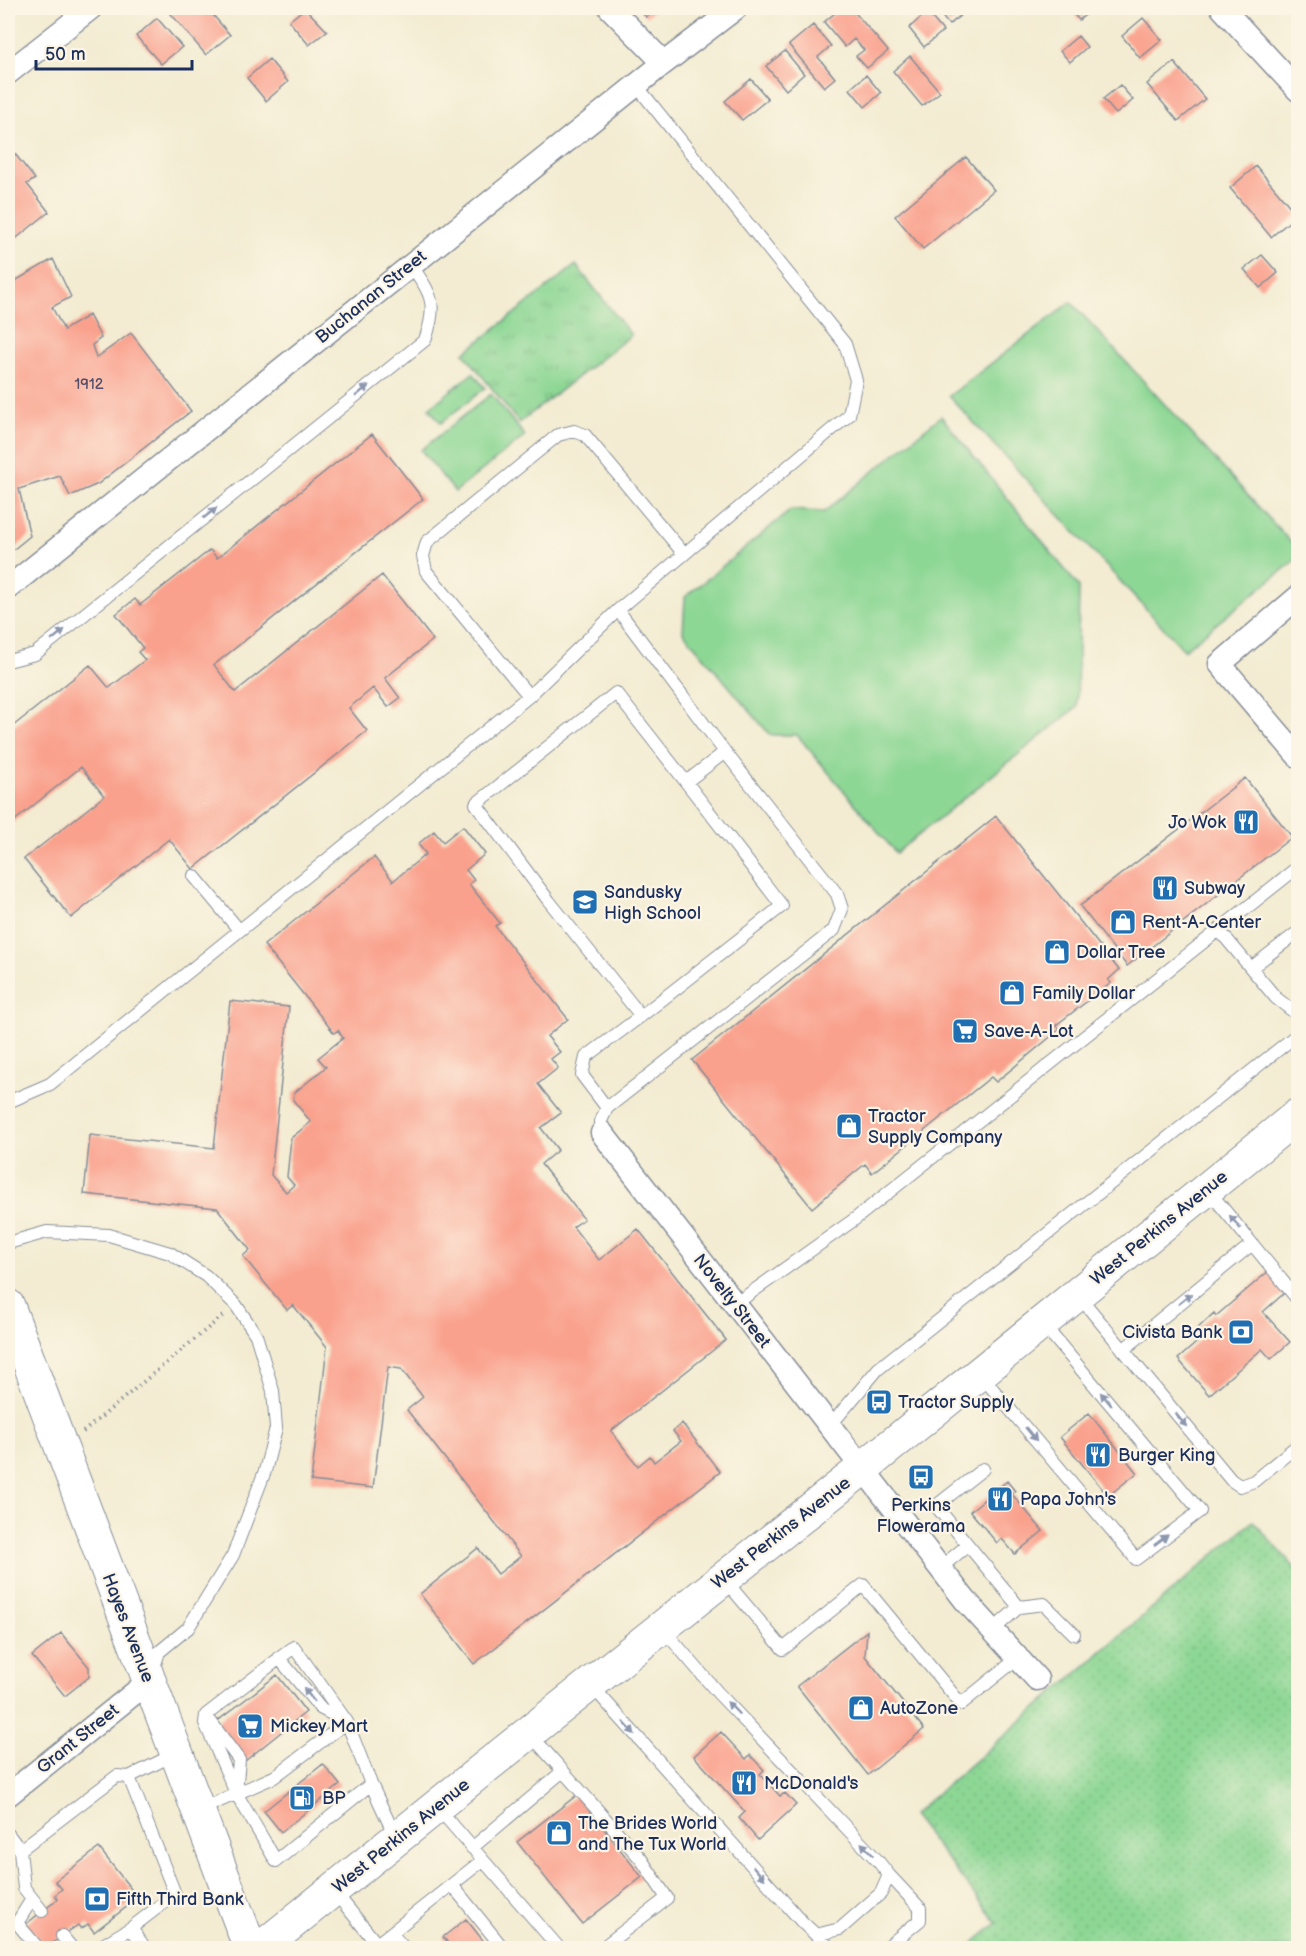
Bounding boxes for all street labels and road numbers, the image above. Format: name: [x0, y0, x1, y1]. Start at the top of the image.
street label: Buchanan Street: [311, 246, 431, 348]
street label: West Perkins Avenue: [1086, 1166, 1232, 1290]
street label: Novelty Street: [689, 1250, 775, 1352]
street label: West Perkins Avenue: [707, 1472, 855, 1594]
street label: Hayes Avenue: [98, 1570, 159, 1686]
street label: Grant Street: [33, 1699, 124, 1778]
street label: West Perkins Avenue: [328, 1774, 474, 1898]

